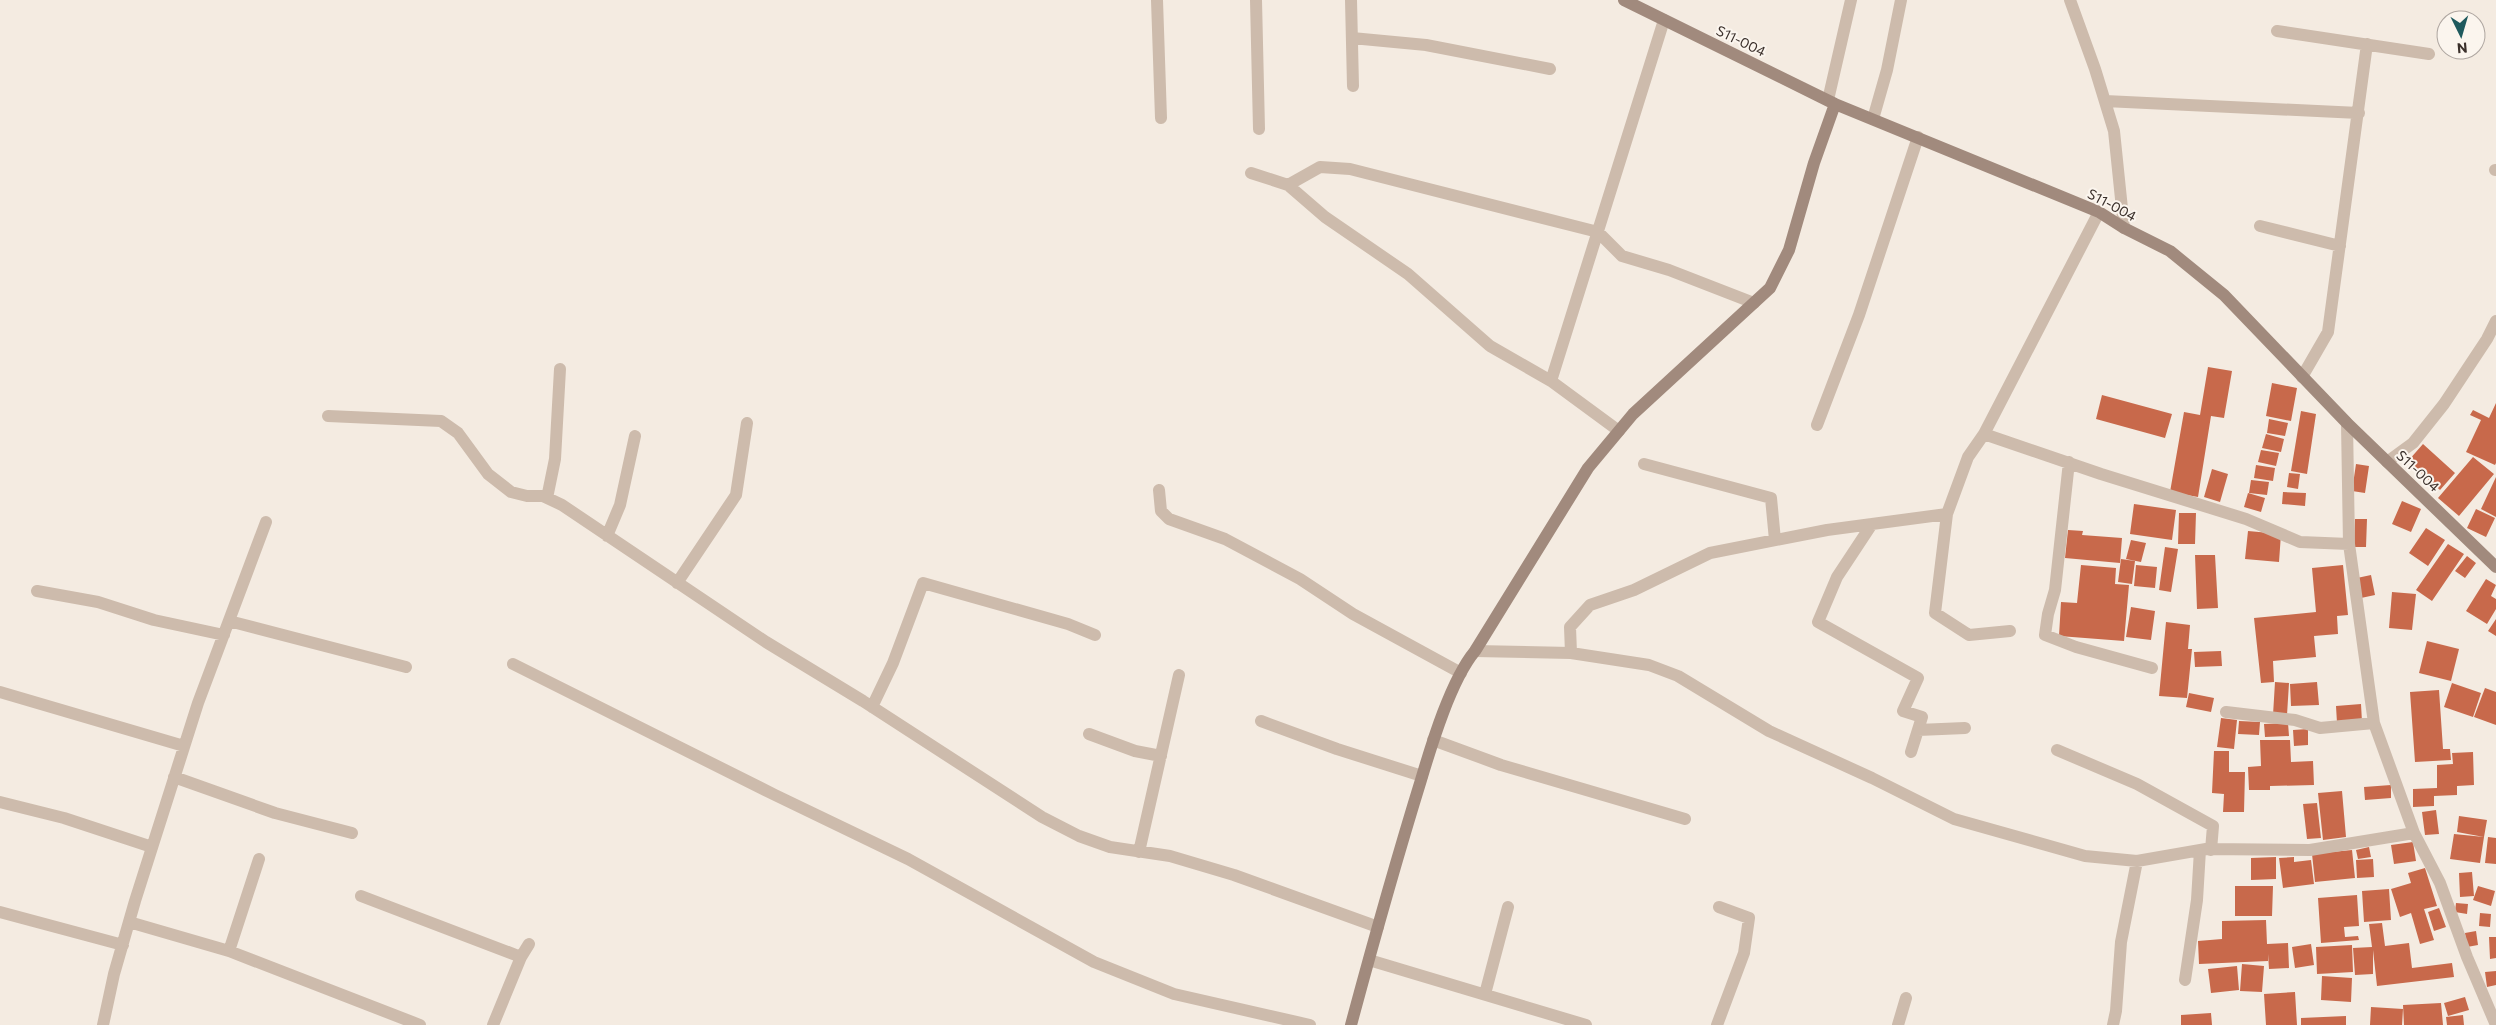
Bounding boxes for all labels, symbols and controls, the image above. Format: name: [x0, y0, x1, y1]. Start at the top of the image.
north arrow: [2436, 10, 2486, 60]
street label: S11-004: [1714, 21, 1769, 60]
text: N: [2456, 40, 2468, 57]
street label: S11-004: [2085, 185, 2140, 225]
street label: S11-004: [2393, 446, 2444, 495]

